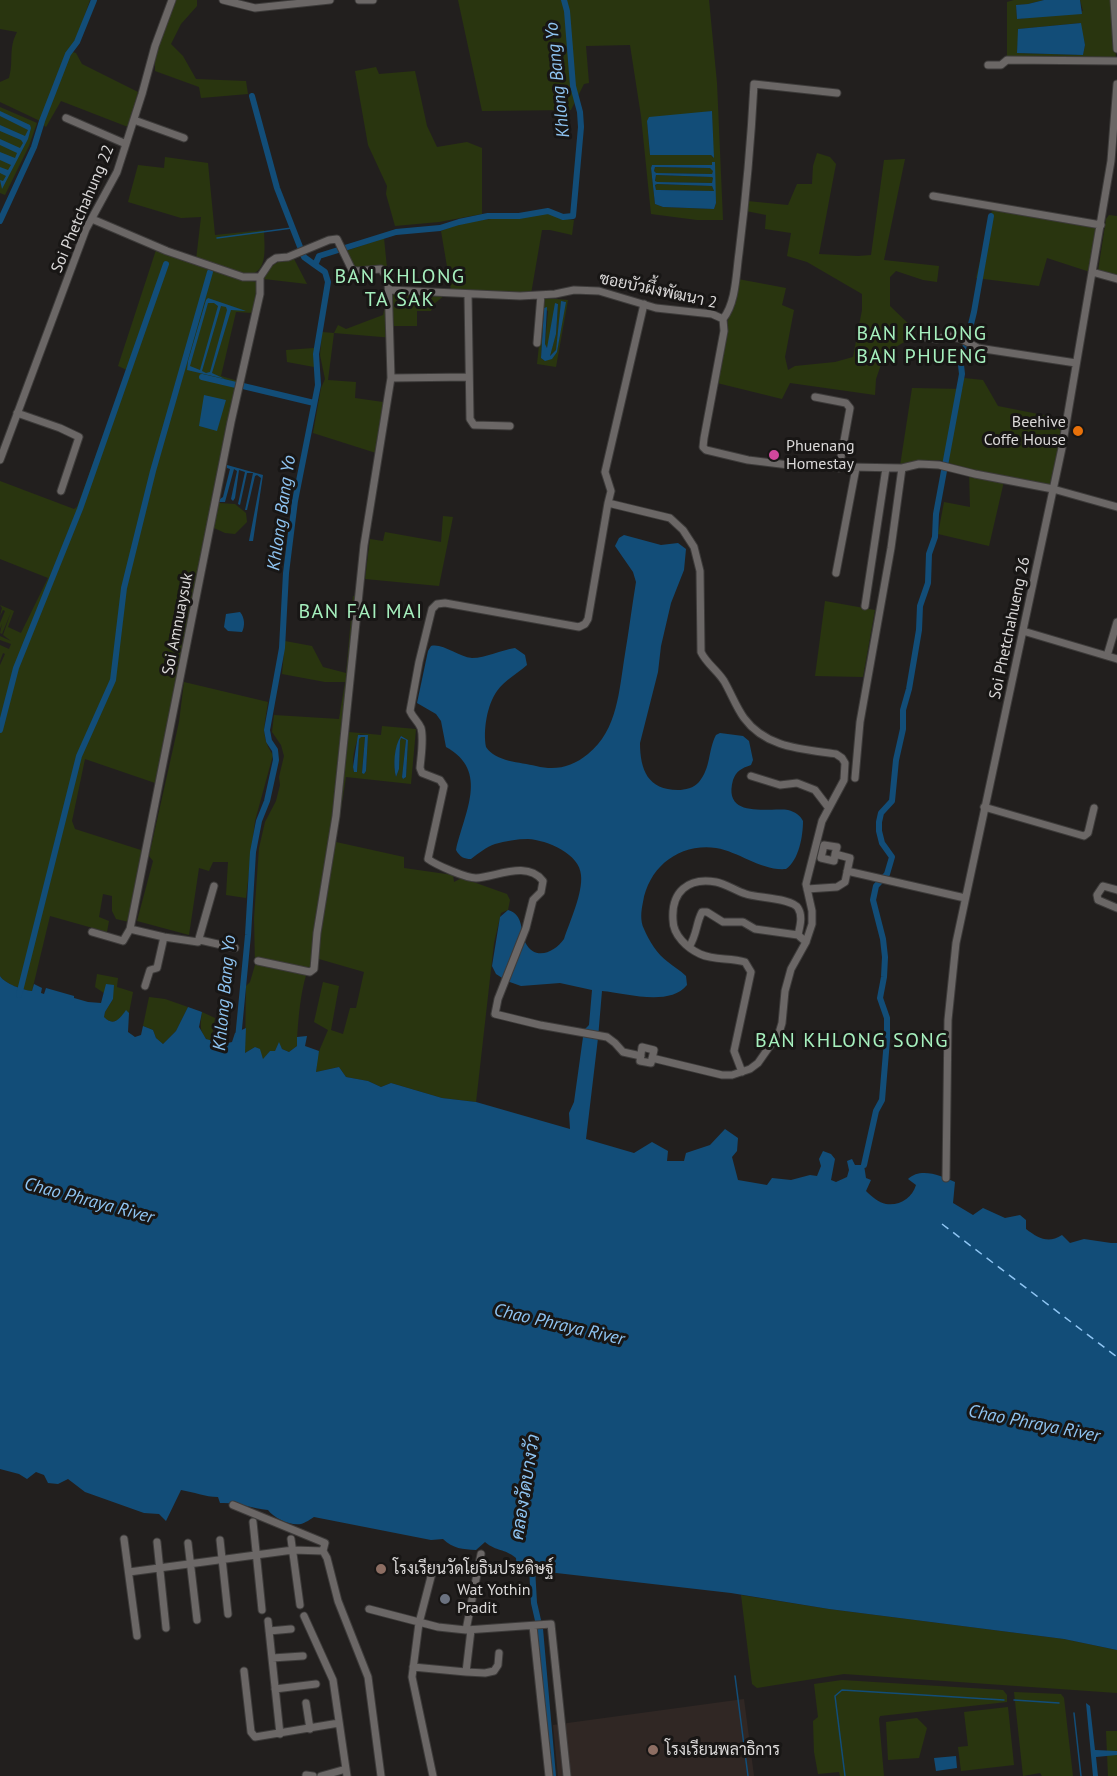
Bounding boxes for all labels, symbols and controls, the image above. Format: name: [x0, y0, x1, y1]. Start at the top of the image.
water label: Khlong Bang Yo: [541, 21, 575, 139]
street label: Soi Phetchahung 22: [47, 142, 119, 276]
district label: BAN KHLONG TA SAK: [334, 265, 466, 312]
street label: ซอยบัวผึ้งพัฒนา 2: [597, 269, 719, 313]
district label: BAN KHLONG BAN PHUENG: [856, 322, 988, 369]
place label: Beehive Coffe House: [984, 412, 1066, 450]
marker: Beehive Coffe House: [1071, 424, 1085, 438]
place label: Phuenang Homestay: [786, 436, 854, 474]
marker: Phuenang Homestay: [767, 448, 781, 462]
water label: Khlong Bang Yo: [263, 454, 301, 572]
street label: Soi Phetchahueng 26: [986, 555, 1034, 701]
street label: Soi Amnuaysuk: [159, 571, 197, 677]
district label: BAN FAI MAI: [298, 600, 424, 624]
water label: Khlong Bang Yo: [209, 934, 241, 1052]
district label: BAN KHLONG SONG: [755, 1029, 949, 1053]
water label: Chao Phraya River: [22, 1173, 156, 1229]
water label: Chao Phraya River: [492, 1299, 626, 1351]
water label: Chao Phraya River: [967, 1401, 1101, 1447]
water label: คลองวัดบางวัว: [507, 1433, 545, 1541]
place label: โรงเรียนวัดโยธินประดิษฐ์: [393, 1559, 554, 1579]
marker: โรงเรียนวัดโยธินประดิษฐ์: [374, 1562, 388, 1576]
place label: Wat Yothin Pradit: [457, 1580, 531, 1618]
marker: Wat Yothin Pradit: [438, 1592, 452, 1606]
place label: โรงเรียนพลาธิการ: [665, 1740, 780, 1760]
marker: โรงเรียนพลาธิการ: [646, 1743, 660, 1757]

